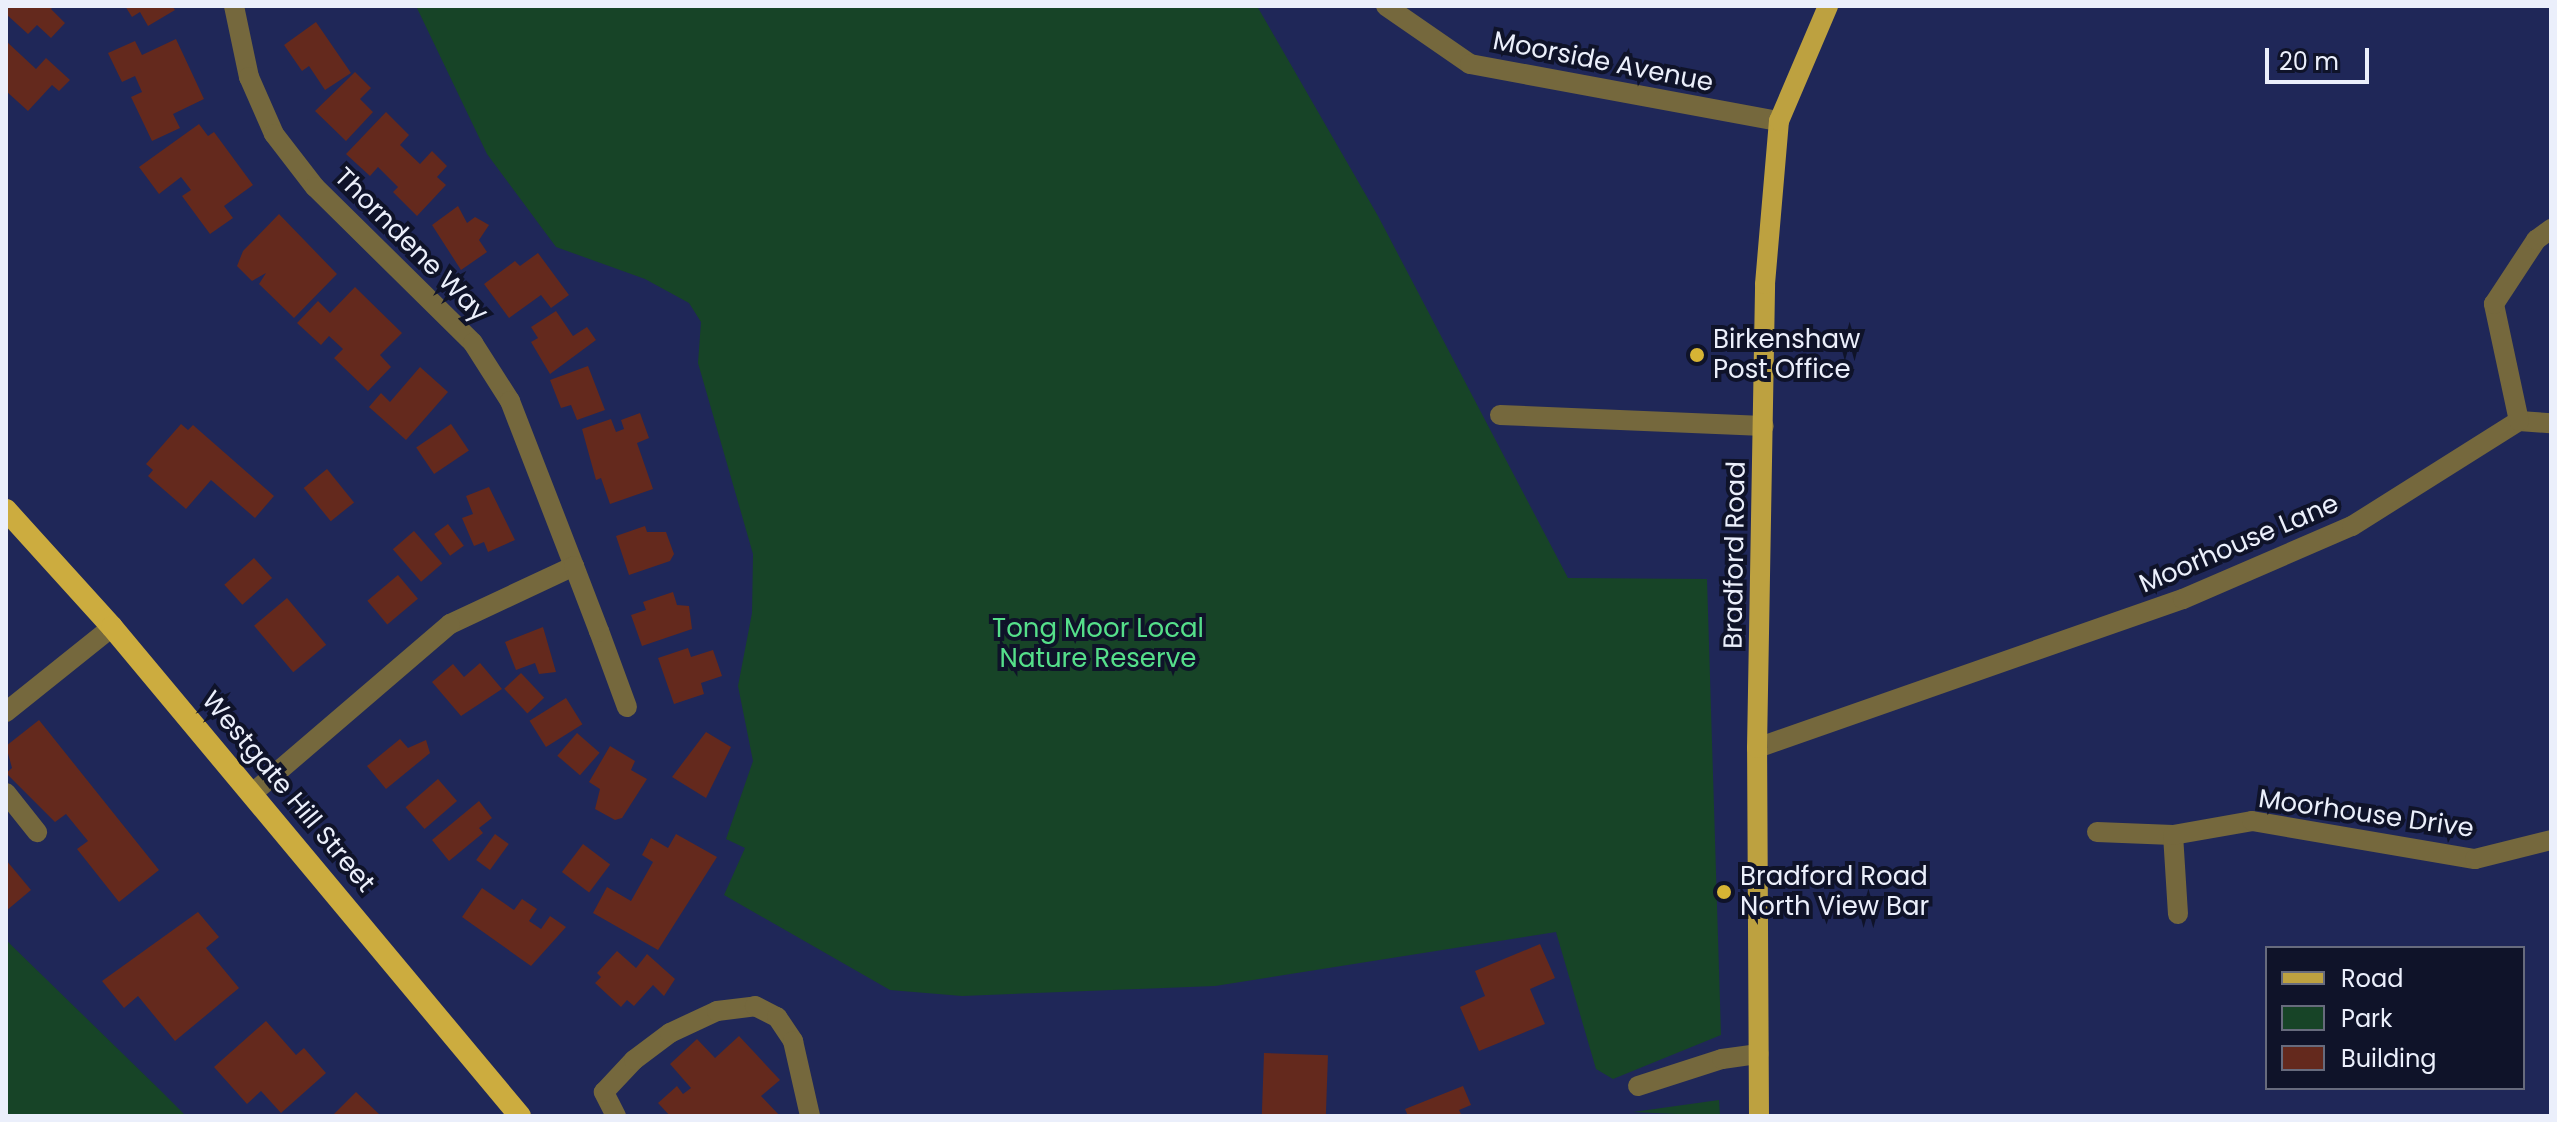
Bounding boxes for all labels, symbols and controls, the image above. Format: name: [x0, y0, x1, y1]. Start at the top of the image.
street label: Moorside Avenue: [1490, 25, 1716, 99]
scale bar: [2269, 32, 2373, 82]
text: 20 m: [2279, 45, 2339, 78]
street label: Thorndene Way: [328, 162, 494, 328]
place label: Birkenshaw Post Office: [1713, 324, 1860, 386]
marker: Birkenshaw Post Office: [1688, 346, 1706, 364]
street label: Bradford Road: [1718, 461, 1752, 649]
street label: Moorhouse Lane: [2135, 488, 2343, 600]
park label: Tong Moor Local Nature Reserve: [992, 613, 1204, 674]
street label: Westgate Hill Street: [195, 685, 381, 899]
street label: Moorhouse Drive: [2256, 783, 2476, 845]
place label: Bradford Road North View Bar: [1740, 861, 1929, 922]
marker: Bradford Road North View Bar: [1715, 883, 1733, 901]
legend: [2265, 946, 2525, 1090]
text: Road: [2341, 962, 2403, 995]
text: Park: [2341, 1002, 2392, 1035]
text: Building: [2341, 1042, 2437, 1075]

